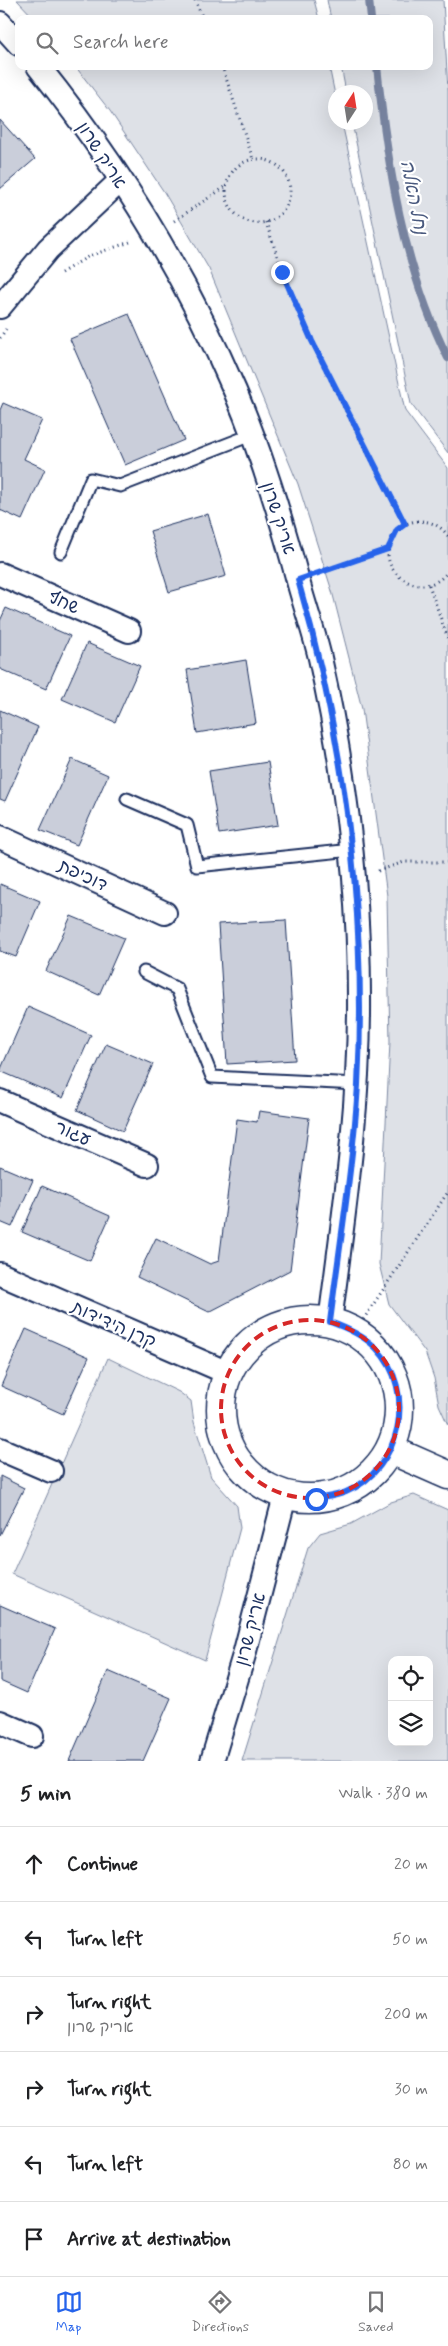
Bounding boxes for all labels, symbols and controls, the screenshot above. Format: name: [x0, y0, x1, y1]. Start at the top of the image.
search box: [15, 15, 433, 70]
icon: search: [33, 29, 61, 57]
text: Search here: [73, 30, 169, 55]
north arrow: [328, 85, 373, 130]
street label: אריק שרון: [71, 118, 132, 194]
water label: נחל האלה: [394, 158, 433, 238]
route end: [271, 261, 294, 284]
street label: אריק שרון: [255, 479, 301, 558]
street label: שחף: [44, 585, 83, 620]
street label: דוכיפת: [53, 854, 111, 898]
street label: עגור: [51, 1115, 94, 1152]
street label: קרן הידידות: [67, 1295, 160, 1354]
route start: [305, 1488, 328, 1511]
street label: אריק שרון: [230, 1590, 272, 1669]
map controls: [388, 1656, 433, 1746]
button: locate: [388, 1656, 433, 1701]
button: layers: [388, 1701, 433, 1746]
text: 5 min: [20, 1780, 72, 1808]
text: Walk · 380 m: [338, 1783, 428, 1804]
icon: ahead: [20, 1850, 48, 1878]
text: Continue: [67, 1852, 138, 1877]
text: 20 m: [394, 1854, 428, 1875]
icon: left: [20, 1925, 48, 1953]
text: Turn left: [67, 1927, 143, 1952]
text: 50 m: [392, 1929, 428, 1950]
text: Turn right: [67, 1990, 151, 2015]
icon: right: [20, 2000, 48, 2028]
text: 200 m: [384, 2004, 428, 2025]
text: אריק שרון: [67, 2017, 134, 2038]
icon: right: [20, 2075, 48, 2103]
text: Turn right: [67, 2077, 151, 2102]
text: 30 m: [395, 2079, 428, 2100]
icon: left: [20, 2150, 48, 2178]
text: Turn left: [67, 2152, 143, 2177]
text: 80 m: [393, 2154, 428, 2175]
icon: arrive: [20, 2225, 48, 2253]
text: Arrive at destination: [67, 2227, 231, 2252]
tab: Map: [55, 2288, 83, 2336]
tab: Directions: [192, 2288, 249, 2336]
tab: Saved: [358, 2288, 393, 2336]

